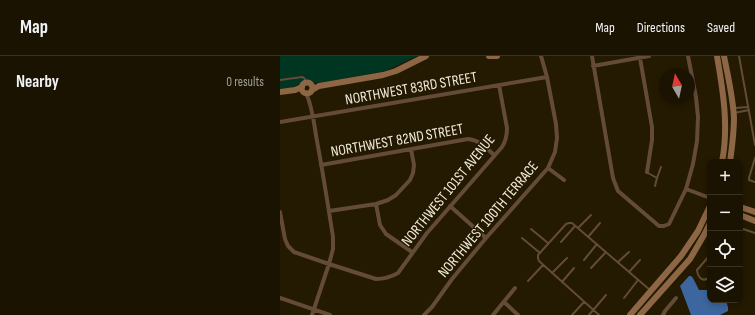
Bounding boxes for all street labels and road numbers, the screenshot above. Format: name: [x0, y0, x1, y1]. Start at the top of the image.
street label: NORTHWEST 83RD STREET: [344, 68, 478, 109]
street label: NORTHWEST 82ND STREET: [329, 119, 465, 162]
street label: NORTHWEST 101ST AVENUE: [397, 131, 499, 250]
street label: NORTHWEST 100TH TERRACE: [434, 157, 543, 281]

